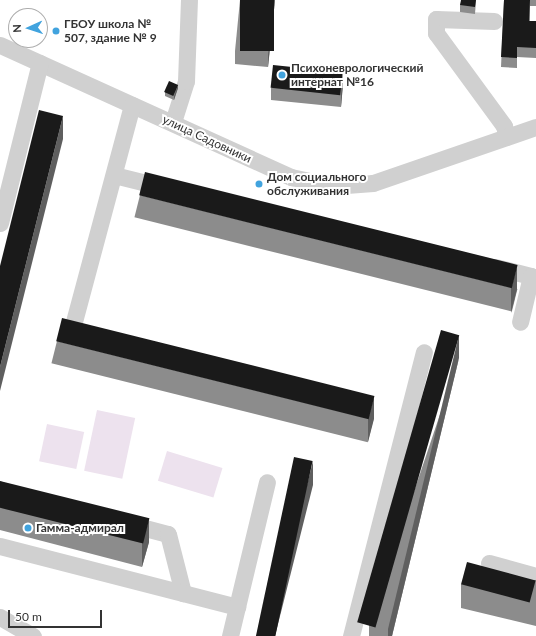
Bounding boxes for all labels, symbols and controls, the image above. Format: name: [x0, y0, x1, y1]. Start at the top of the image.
north arrow: [8, 8, 48, 48]
place label: ГБОУ школа № 507, здание № 9: [64, 17, 157, 45]
text: N: [10, 24, 23, 33]
marker: ГБОУ школа № 507, здание № 9: [51, 26, 61, 36]
place label: Психоневрологический интернат №16: [291, 61, 423, 89]
marker: Психоневрологический интернат №16: [276, 69, 288, 81]
street label: улица Садовники: [160, 112, 254, 166]
place label: Дом социального обслуживания: [267, 170, 366, 198]
marker: Дом социального обслуживания: [254, 179, 264, 189]
place label: Гамма-адмирал: [36, 521, 124, 535]
marker: Гамма-адмирал: [23, 523, 33, 533]
scale bar: [10, 602, 104, 628]
text: 50 m: [15, 609, 42, 624]

